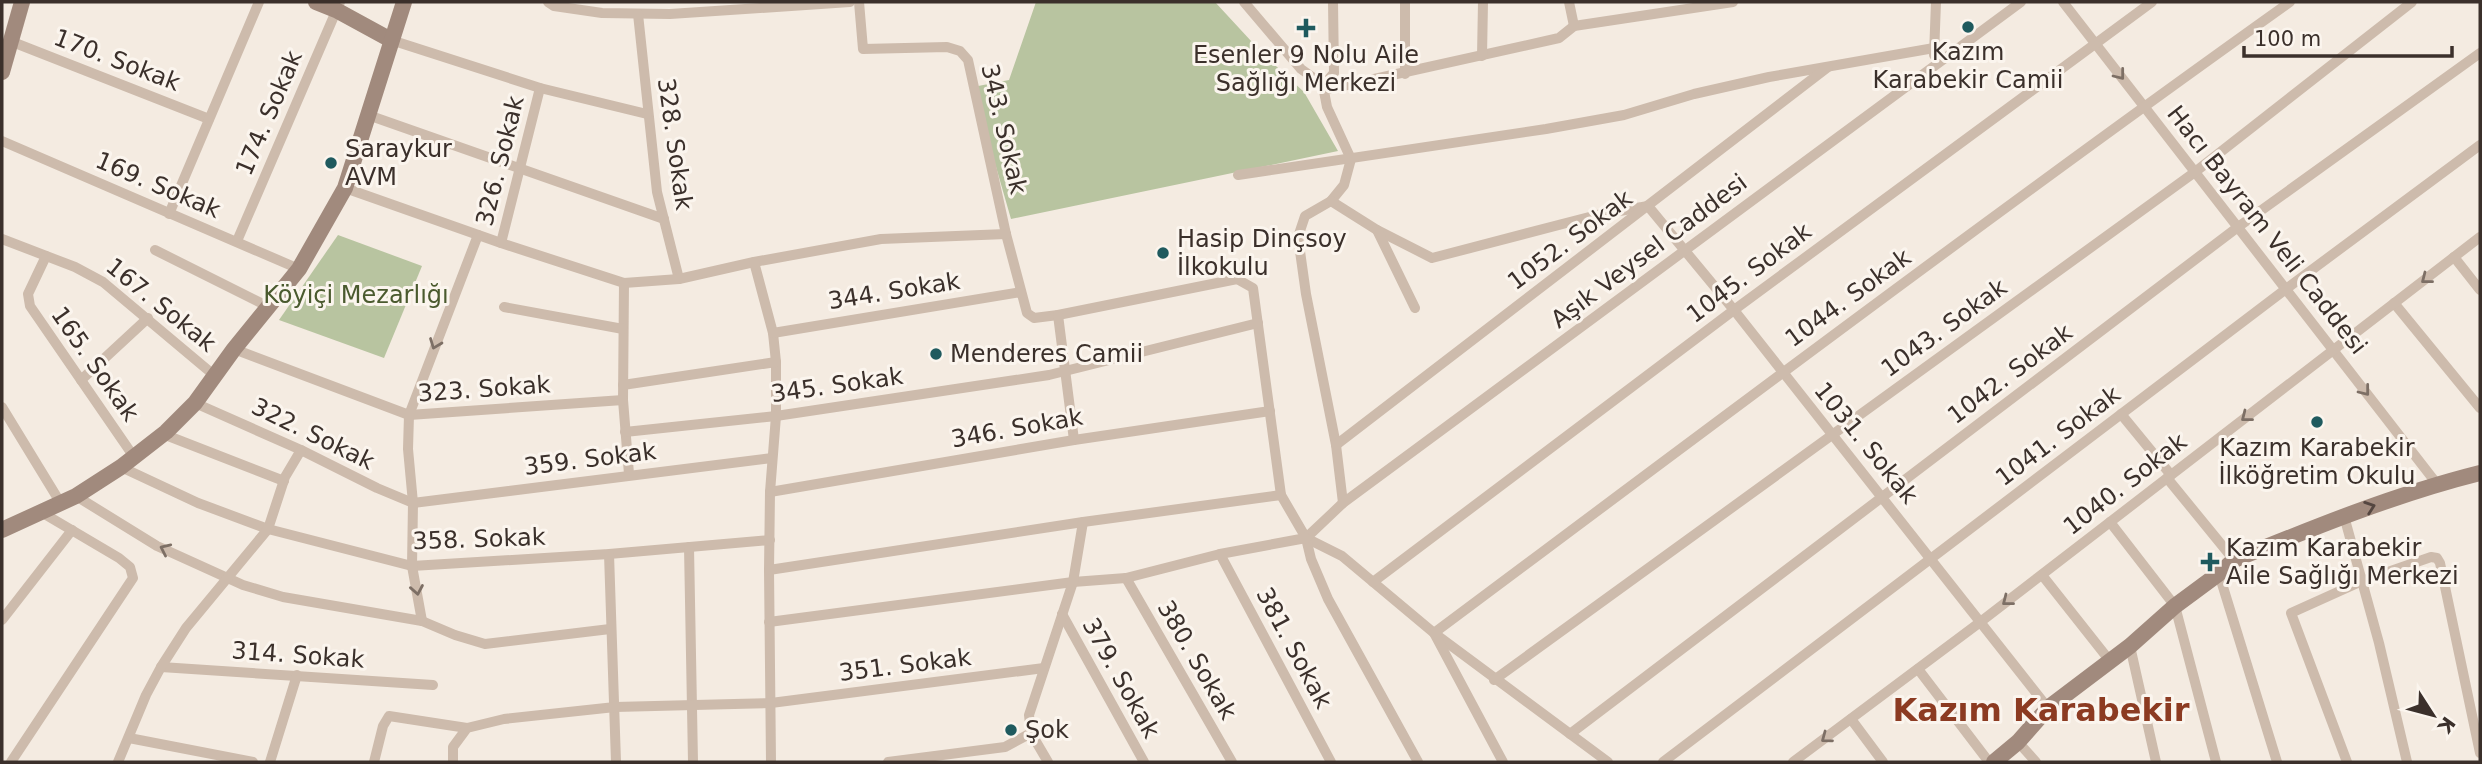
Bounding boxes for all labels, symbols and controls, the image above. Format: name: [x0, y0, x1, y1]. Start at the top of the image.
scale bar: [2244, 14, 2452, 58]
marker: Esenler 9 Nolu Aile Sağlığı Merkezi: [1296, 18, 1316, 38]
marker: Kazım Karabekir Camii: [1960, 19, 1976, 35]
street label: 170. Sokak: [50, 23, 184, 97]
text: 100 m: [2254, 27, 2321, 51]
place label: Kazım Karabekir Camii: [1873, 38, 2063, 94]
place label: Esenler 9 Nolu Aile Sağlığı Merkezi: [1193, 41, 1419, 97]
street label: 174. Sokak: [230, 46, 308, 180]
street label: 343. Sokak: [975, 61, 1033, 197]
one-way arrow: [2112, 67, 2125, 80]
street label: 328. Sokak: [652, 76, 698, 212]
street label: 326. Sokak: [470, 93, 530, 229]
street label: Hacı Bayram Veli Caddesi: [2161, 100, 2373, 360]
place label: Saraykur AVM: [345, 135, 452, 191]
street label: 169. Sokak: [91, 146, 225, 224]
marker: Saraykur AVM: [323, 155, 339, 171]
street label: Aşık Veysel Caddesi: [1546, 168, 1752, 334]
street label: 1052. Sokak: [1502, 184, 1638, 296]
street label: 1045. Sokak: [1681, 217, 1817, 329]
place label: Hasip Dinçsoy İlkokulu: [1177, 225, 1347, 281]
street label: 1044. Sokak: [1780, 243, 1916, 353]
marker: Hasip Dinçsoy İlkokulu: [1155, 245, 1171, 261]
street label: 167. Sokak: [100, 252, 222, 358]
street label: 344. Sokak: [826, 267, 962, 315]
one-way arrow: [2422, 270, 2434, 283]
street label: 1043. Sokak: [1876, 273, 2012, 383]
park label: Köyiçi Mezarlığı: [263, 281, 449, 309]
street label: 165. Sokak: [45, 301, 145, 427]
street label: 1042. Sokak: [1942, 318, 2078, 430]
one-way arrow: [429, 337, 443, 349]
place label: Menderes Camii: [950, 340, 1143, 368]
marker: Menderes Camii: [928, 346, 944, 362]
street label: 345. Sokak: [769, 362, 905, 408]
street label: 323. Sokak: [417, 370, 551, 408]
street label: 1031. Sokak: [1808, 377, 1924, 510]
street label: 1041. Sokak: [1990, 380, 2126, 492]
one-way arrow: [2356, 383, 2369, 395]
street label: 322. Sokak: [247, 392, 379, 476]
street label: 346. Sokak: [949, 403, 1085, 453]
one-way arrow: [2241, 409, 2254, 422]
marker: Kazım Karabekir İlköğretim Okulu: [2309, 414, 2325, 430]
street label: 1040. Sokak: [2058, 427, 2192, 541]
place label: Kazım Karabekir İlköğretim Okulu: [2218, 434, 2416, 490]
street label: 359. Sokak: [522, 437, 658, 481]
one-way arrow: [2363, 501, 2375, 515]
street label: 358. Sokak: [412, 523, 546, 555]
place label: Kazım Karabekir Aile Sağlığı Merkezi: [2226, 534, 2459, 590]
one-way arrow: [160, 543, 172, 557]
marker: Kazım Karabekir Aile Sağlığı Merkezi: [2200, 552, 2220, 572]
street label: 381. Sokak: [1250, 583, 1338, 713]
one-way arrow: [409, 585, 424, 596]
one-way arrow: [2003, 593, 2015, 606]
street label: 380. Sokak: [1152, 595, 1242, 725]
street label: 379. Sokak: [1076, 613, 1166, 743]
street label: 314. Sokak: [231, 636, 365, 674]
street label: 351. Sokak: [837, 643, 973, 687]
north arrow: [2398, 680, 2468, 750]
district label: Kazım Karabekir: [1893, 691, 2190, 729]
text: K: [2433, 713, 2460, 738]
place label: Şok: [1025, 716, 1069, 744]
marker: Şok: [1003, 722, 1019, 738]
one-way arrow: [1821, 729, 1833, 742]

